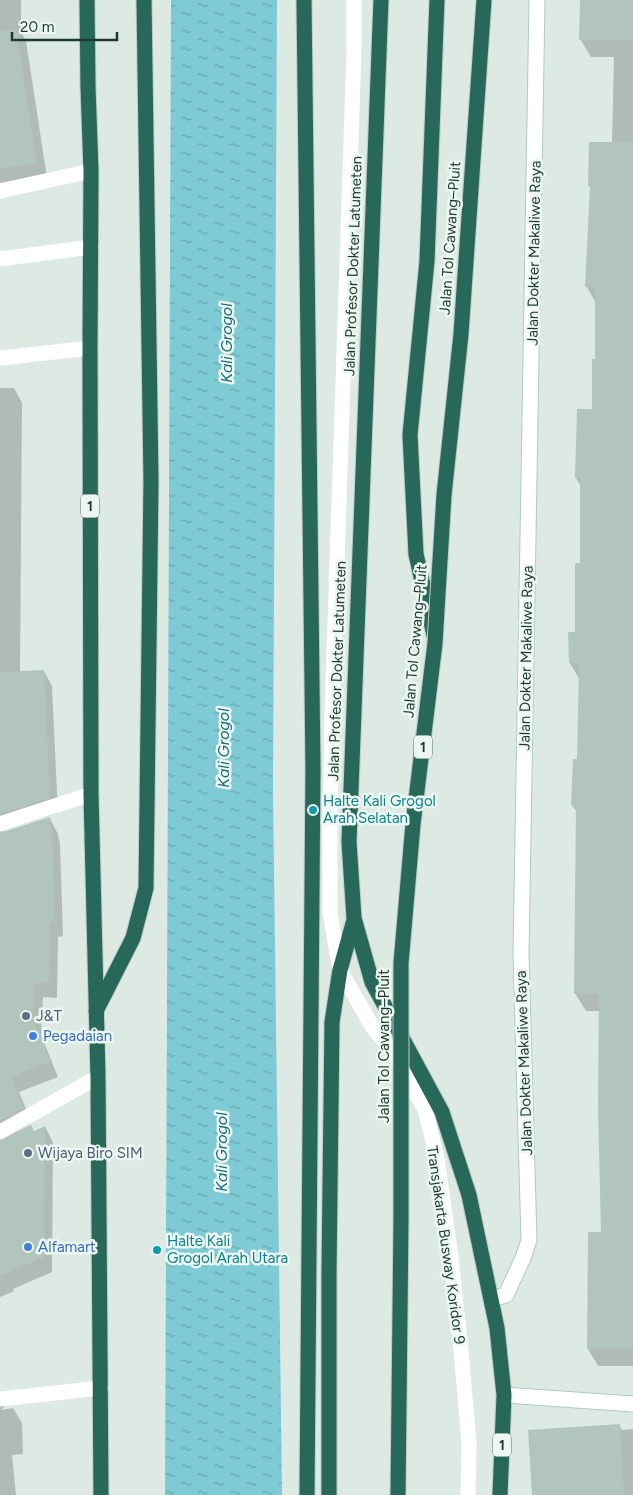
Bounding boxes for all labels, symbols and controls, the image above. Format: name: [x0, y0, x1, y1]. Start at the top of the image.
scale bar: [12, 10, 118, 42]
text: 20 m: [20, 18, 54, 36]
street label: Jalan Profesor Dokter Latumeten: [340, 156, 366, 376]
street label: Jalan Tol Cawang–Pluit: [436, 160, 464, 315]
street label: Jalan Dokter Makaliwe Raya: [523, 160, 545, 346]
water label: Kali Grogol: [217, 303, 236, 383]
road number: 1: [81, 494, 99, 518]
street label: Jalan Profesor Dokter Latumeten: [324, 561, 350, 781]
street label: Jalan Tol Cawang–Pluit: [399, 563, 431, 718]
street label: Jalan Dokter Makaliwe Raya: [515, 565, 537, 751]
water label: Kali Grogol: [214, 708, 233, 788]
road number: 1: [414, 736, 432, 759]
place label: Halte Kali Grogol Arah Selatan: [323, 792, 436, 827]
marker: Halte Kali Grogol Arah Selatan: [307, 804, 319, 816]
street label: Jalan Tol Cawang–Pluit: [375, 969, 393, 1123]
street label: Jalan Dokter Makaliwe Raya: [512, 970, 536, 1156]
place label: J&T: [36, 1007, 62, 1025]
marker: J&T: [20, 1010, 32, 1022]
place label: Pegadaian: [43, 1027, 112, 1045]
marker: Pegadaian: [27, 1030, 39, 1042]
water label: Kali Grogol: [212, 1112, 231, 1192]
place label: Wijaya Biro SIM: [38, 1144, 143, 1162]
street label: Transjakarta Busway Koridor 9: [423, 1144, 469, 1346]
marker: Wijaya Biro SIM: [22, 1147, 34, 1159]
place label: Halte Kali Grogol Arah Utara: [167, 1232, 288, 1267]
place label: Alfamart: [38, 1238, 96, 1256]
marker: Alfamart: [22, 1241, 34, 1253]
marker: Halte Kali Grogol Arah Utara: [151, 1244, 163, 1256]
road number: 1: [493, 1434, 511, 1456]

